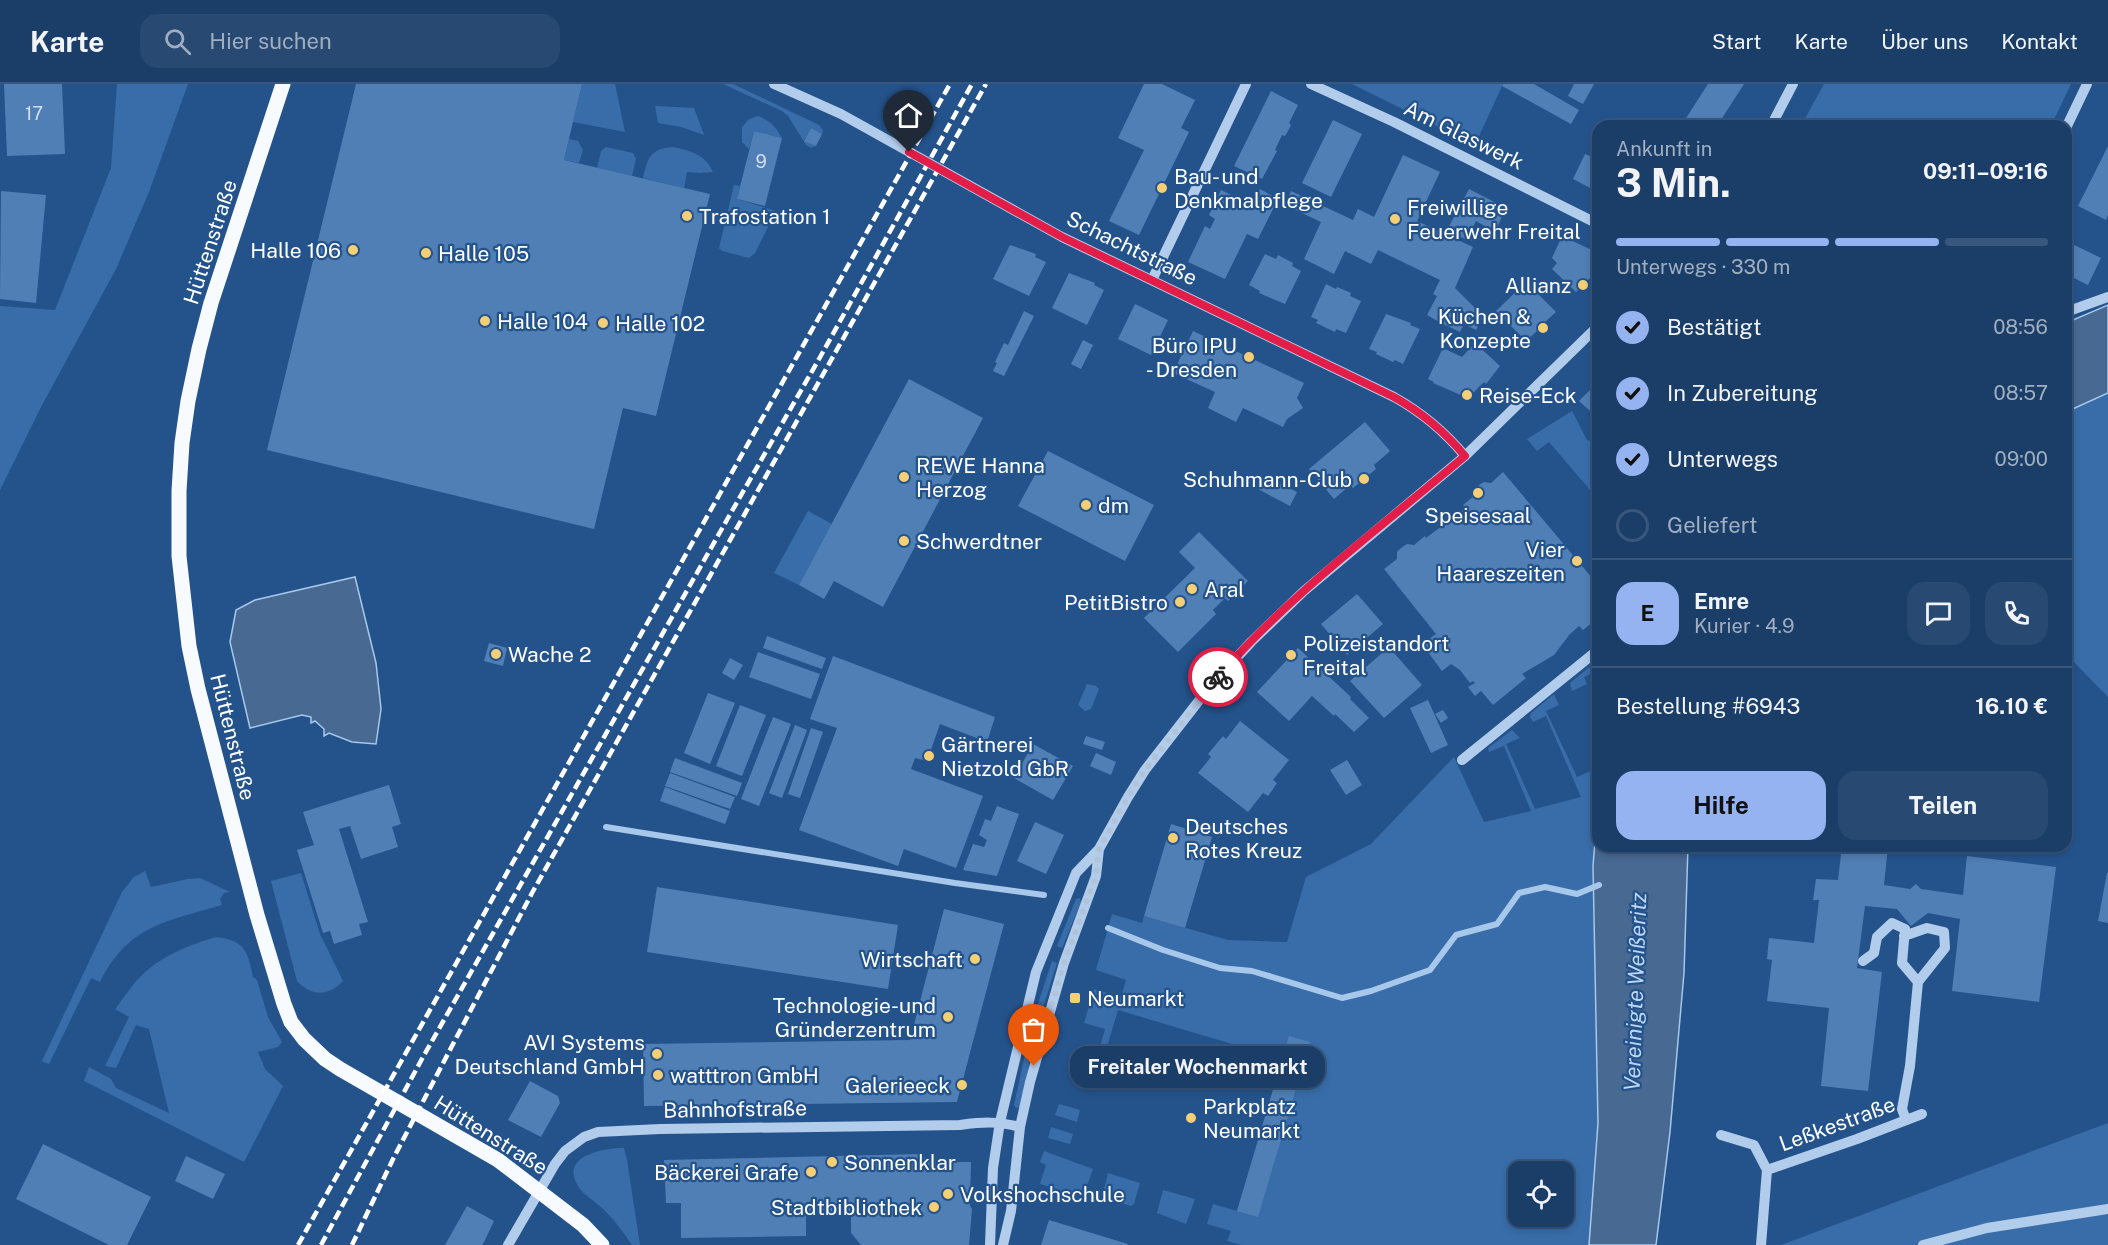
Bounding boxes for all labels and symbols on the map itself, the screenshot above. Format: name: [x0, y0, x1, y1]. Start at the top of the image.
pin: [883, 90, 934, 152]
street label: Am Glaswerk: [1400, 95, 1528, 175]
house number: 17: [25, 103, 43, 124]
house number: 9: [755, 151, 767, 172]
place label: Bau- und Denkmalpflege: [1174, 164, 1323, 213]
street label: Hüttenstraße: [178, 177, 242, 307]
marker: Bau- und Denkmalpflege: [1155, 181, 1169, 195]
place label: Freiwillige Feuerwehr Freital: [1407, 195, 1581, 244]
place label: Trafostation 1: [699, 204, 831, 229]
street label: Schachtstraße: [1063, 206, 1201, 290]
marker: Trafostation 1: [680, 209, 694, 223]
marker: Freiwillige Feuerwehr Freital: [1388, 212, 1402, 226]
place label: Halle 106: [250, 238, 341, 263]
place label: Halle 105: [438, 241, 529, 266]
marker: Halle 106: [346, 243, 360, 257]
marker: Halle 105: [419, 246, 433, 260]
place label: Allianz: [1505, 273, 1571, 298]
marker: Allianz: [1576, 278, 1590, 292]
place label: Küchen & Konzepte: [1438, 304, 1531, 353]
place label: Halle 104: [497, 309, 588, 334]
place label: Halle 102: [615, 311, 705, 336]
marker: Halle 104: [478, 314, 492, 328]
marker: Halle 102: [596, 316, 610, 330]
marker: Küchen & Konzepte: [1536, 321, 1550, 335]
place label: Büro IPU - Dresden: [1146, 333, 1237, 382]
marker: Büro IPU - Dresden: [1242, 350, 1256, 364]
place label: Reise-Eck: [1479, 383, 1577, 408]
marker: Reise-Eck: [1460, 388, 1474, 402]
place label: REWE Hanna Herzog: [916, 453, 1045, 502]
place label: Schuhmann-Club: [1183, 467, 1352, 492]
marker: REWE Hanna Herzog: [897, 470, 911, 484]
marker: Schuhmann-Club: [1357, 472, 1371, 486]
marker: Speisesaal: [1471, 486, 1485, 500]
place label: dm: [1098, 493, 1129, 518]
marker: dm: [1079, 498, 1093, 512]
place label: Speisesaal: [1425, 503, 1531, 528]
place label: Schwerdtner: [916, 529, 1042, 554]
marker: Schwerdtner: [897, 534, 911, 548]
place label: Vier Haareszeiten: [1436, 537, 1565, 586]
marker: Vier Haareszeiten: [1570, 554, 1584, 568]
place label: Aral: [1204, 577, 1245, 602]
marker: Aral: [1185, 582, 1199, 596]
place label: PetitBistro: [1064, 590, 1168, 615]
marker: PetitBistro: [1173, 595, 1187, 609]
place label: Polizeistandort Freital: [1303, 631, 1449, 680]
place label: Wache 2: [508, 642, 591, 667]
marker: Wache 2: [489, 647, 503, 661]
courier: [1188, 647, 1248, 707]
marker: Polizeistandort Freital: [1284, 648, 1298, 662]
street label: Hüttenstraße: [205, 671, 261, 803]
place label: Gärtnerei Nietzold GbR: [941, 732, 1069, 781]
marker: Gärtnerei Nietzold GbR: [922, 749, 936, 763]
place label: Deutsches Rotes Kreuz: [1185, 814, 1302, 863]
marker: Deutsches Rotes Kreuz: [1166, 831, 1180, 845]
water label: Vereinigte Weißeritz: [1619, 891, 1651, 1092]
place label: Wirtschaft: [861, 947, 963, 972]
marker: Wirtschaft: [968, 952, 982, 966]
place label: Neumarkt: [1087, 986, 1185, 1011]
marker: Neumarkt: [1068, 991, 1082, 1005]
place label: Technologie-und Gründerzentrum: [773, 993, 936, 1042]
pin: [1008, 1004, 1059, 1066]
marker: Technologie-und Gründerzentrum: [941, 1010, 955, 1024]
place label: AVI Systems Deutschland GmbH: [455, 1030, 645, 1079]
callout: Freitaler Wochenmarkt: [1070, 1045, 1325, 1087]
marker: AVI Systems Deutschland GmbH: [650, 1047, 664, 1061]
place label: watttron GmbH: [670, 1063, 819, 1088]
marker: watttron GmbH: [651, 1068, 665, 1082]
place label: Galerieeck: [845, 1073, 950, 1098]
marker: Galerieeck: [955, 1078, 969, 1092]
street label: Hüttenstraße: [429, 1090, 553, 1180]
street label: Leßkestraße: [1776, 1091, 1898, 1157]
place label: Parkplatz Neumarkt: [1203, 1094, 1301, 1143]
street label: Bahnhofstraße: [663, 1095, 807, 1123]
marker: Parkplatz Neumarkt: [1184, 1111, 1198, 1125]
place label: Sonnenklar: [844, 1150, 956, 1175]
marker: Sonnenklar: [825, 1155, 839, 1169]
place label: Bäckerei Grafe: [654, 1160, 799, 1185]
marker: Bäckerei Grafe: [804, 1165, 818, 1179]
place label: Volkshochschule: [960, 1182, 1125, 1207]
marker: Volkshochschule: [941, 1187, 955, 1201]
place label: Stadtbibliothek: [771, 1195, 922, 1220]
marker: Stadtbibliothek: [927, 1200, 941, 1214]

